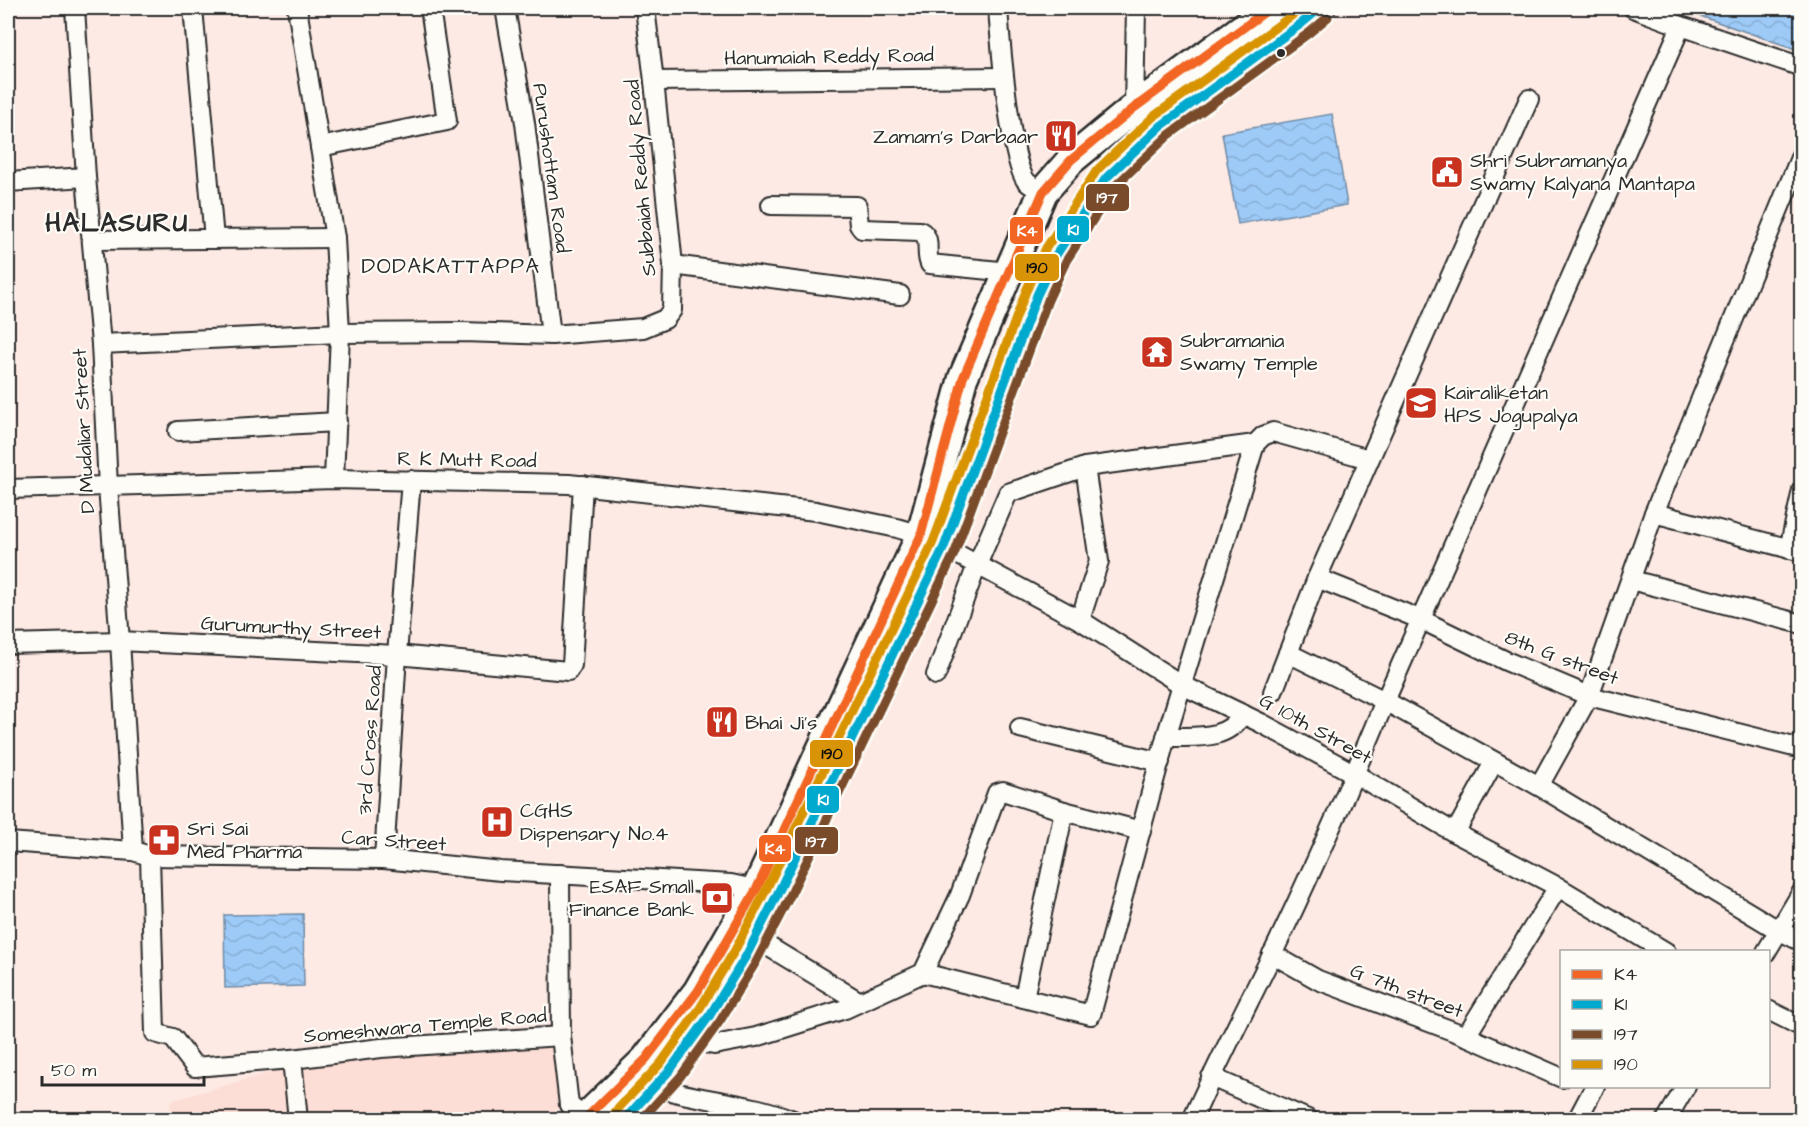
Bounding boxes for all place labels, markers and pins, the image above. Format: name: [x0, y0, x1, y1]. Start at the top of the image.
unlabelled marker: [1275, 47, 1287, 59]
restaurant icon: Zamam's Darbaar: [1043, 118, 1079, 154]
place label: Zamam's Darbaar: [873, 123, 1038, 151]
place label: Shri Subramanya Swamy Kalyana Mantapa: [1470, 147, 1695, 199]
public building icon: Shri Subramanya Swamy Kalyana Mantapa: [1429, 154, 1465, 190]
place label: Subramania Swamy Temple: [1180, 327, 1318, 379]
temple icon: Subramania Swamy Temple: [1139, 334, 1175, 370]
place label: Kairaliketan HPS Jogupalya: [1444, 379, 1578, 431]
school or university icon: Kairaliketan HPS Jogupalya: [1403, 385, 1439, 421]
restaurant icon: Bhai Ji's: [704, 704, 740, 740]
place label: Bhai Ji's: [745, 709, 817, 737]
place label: CGHS Dispensary No.4: [520, 797, 669, 849]
hospital icon: CGHS Dispensary No.4: [479, 804, 515, 840]
place label: Sri Sai Med Pharma: [187, 815, 302, 866]
pharmacy icon: Sri Sai Med Pharma: [146, 822, 182, 858]
place label: ESAF Small Finance Bank: [569, 873, 694, 924]
bank icon: ESAF Small Finance Bank: [699, 880, 735, 916]

